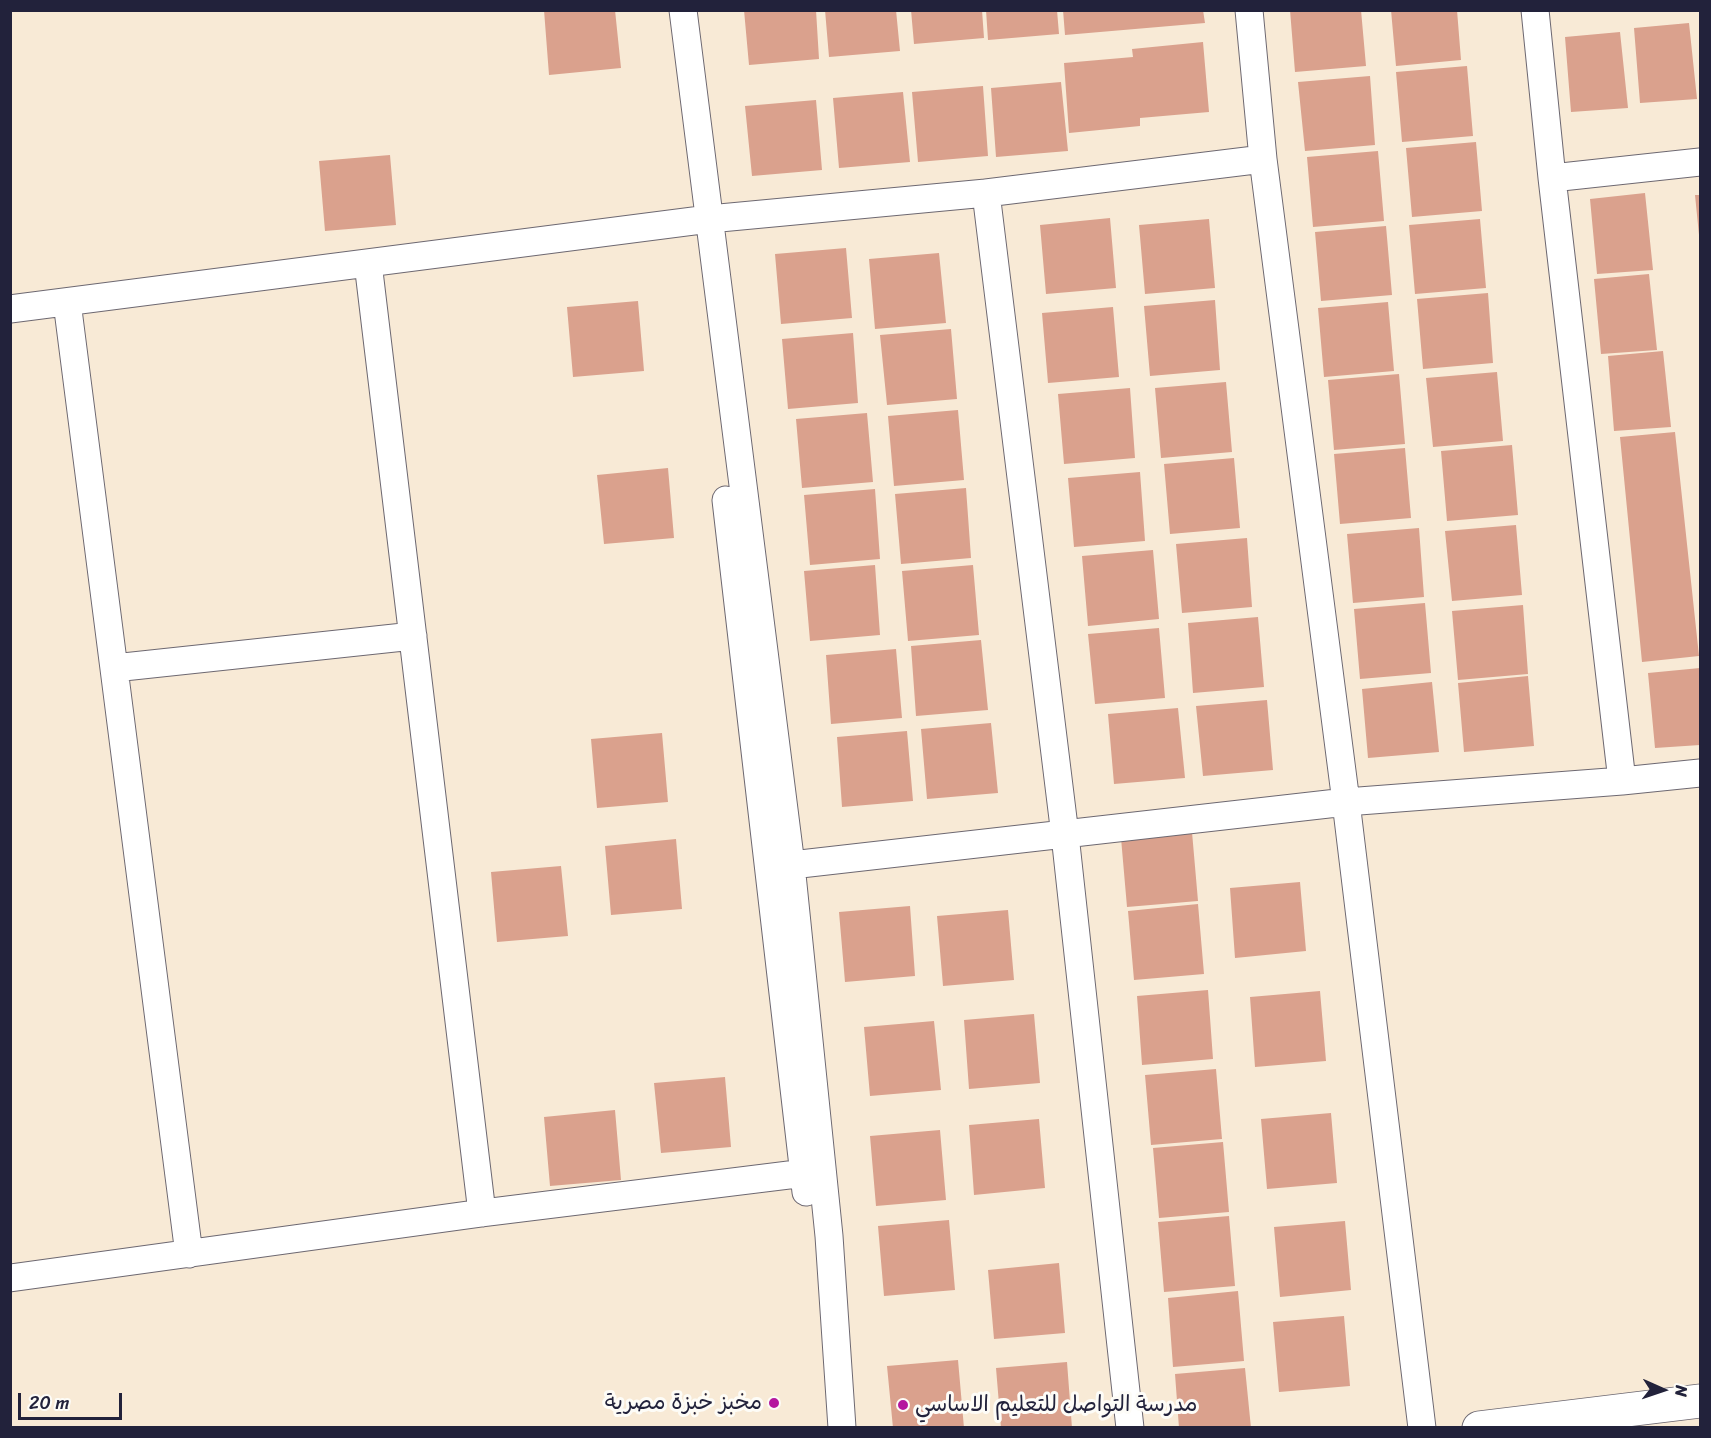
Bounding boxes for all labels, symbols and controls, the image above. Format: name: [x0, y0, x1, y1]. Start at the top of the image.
north arrow: [1633, 1360, 1693, 1420]
scale bar: [21, 1381, 124, 1419]
text: N: [1667, 1385, 1696, 1397]
text: 20 m: [29, 1387, 69, 1419]
place label: مخبز خبزة مصرية: [605, 1390, 762, 1416]
place label: مدرسة التواصل للتعليم الاساسي: [915, 1392, 1197, 1418]
marker: مخبز خبزة مصرية: [767, 1396, 781, 1410]
marker: مدرسة التواصل للتعليم الاساسي: [896, 1398, 910, 1412]

